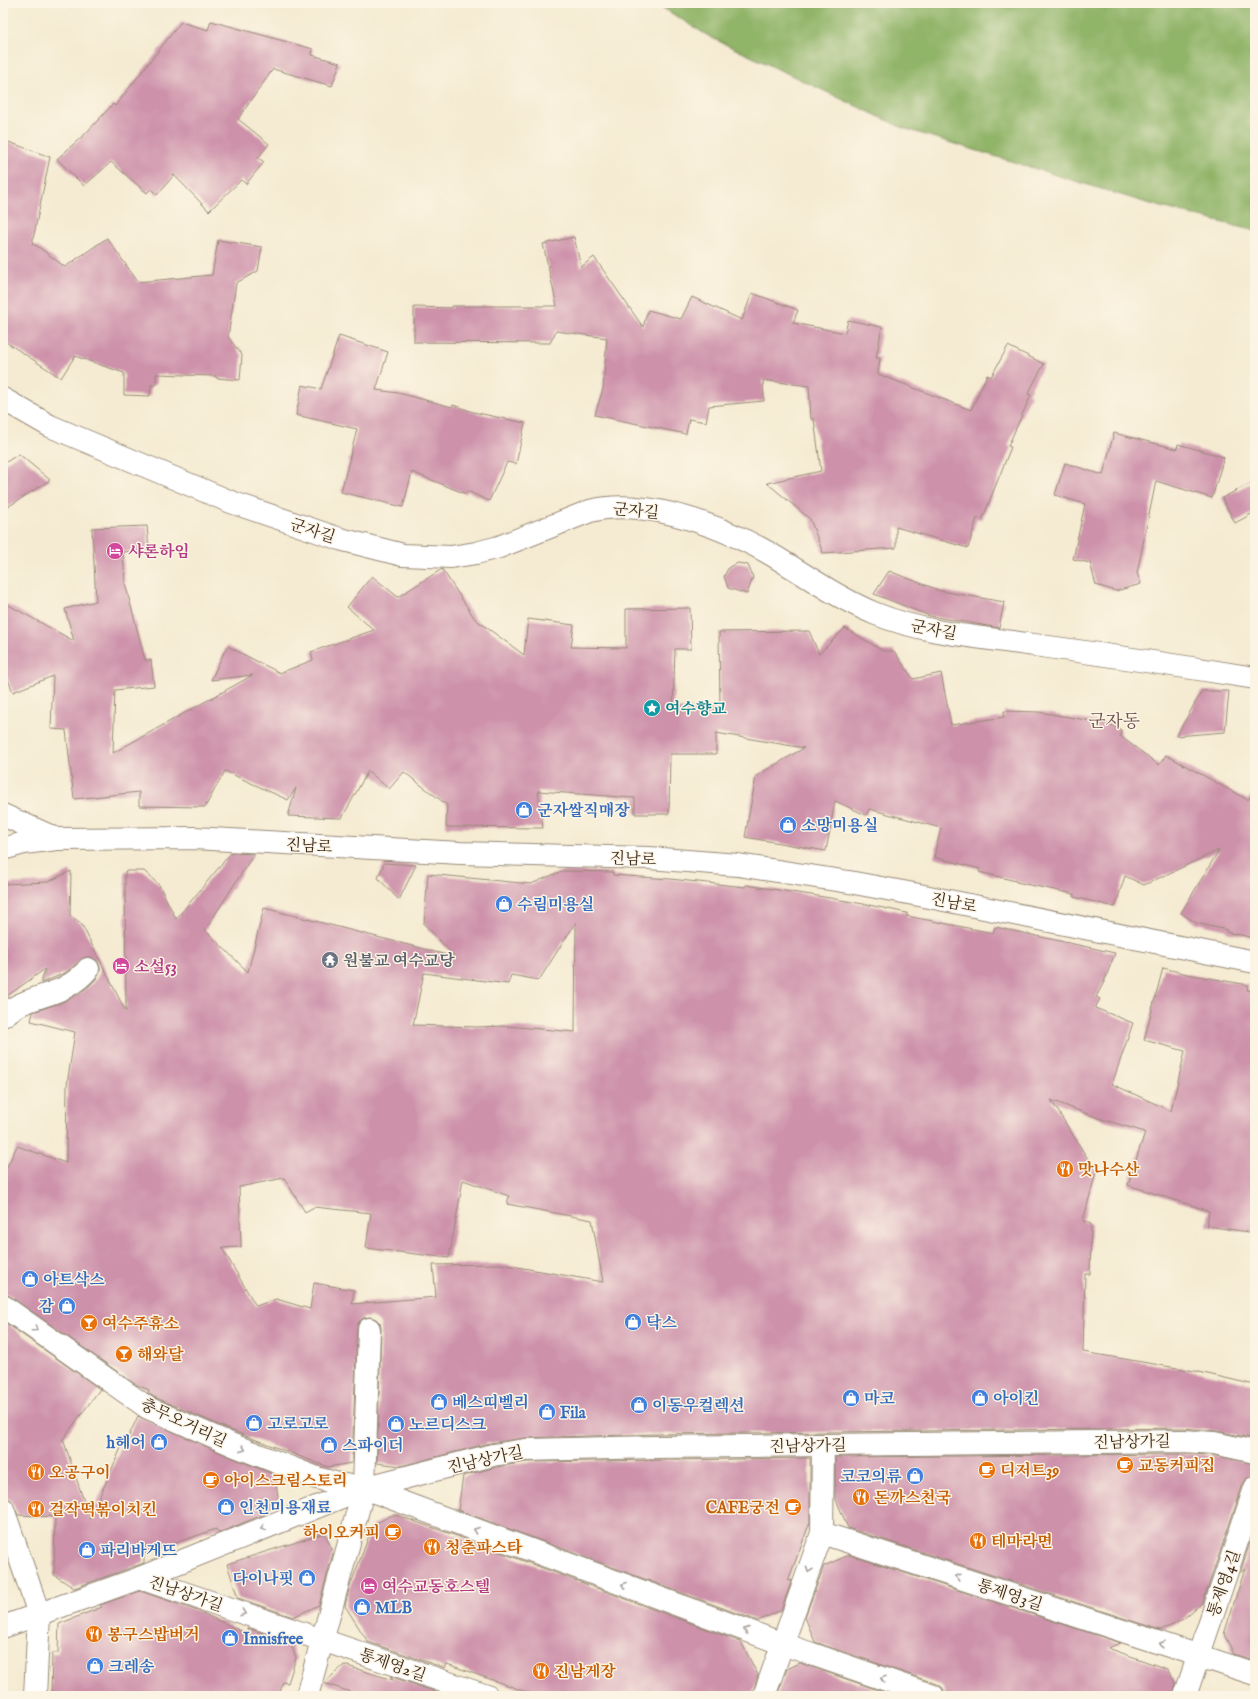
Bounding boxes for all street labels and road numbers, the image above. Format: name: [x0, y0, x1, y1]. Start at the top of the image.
street label: 군자길: [612, 500, 660, 524]
street label: 군자길: [287, 515, 338, 549]
street label: 군자길: [909, 617, 958, 645]
street label: 진남로: [285, 836, 333, 858]
street label: 진남로: [609, 849, 657, 871]
street label: 진남로: [929, 890, 979, 918]
street label: 충무오거리길: [137, 1395, 229, 1452]
street label: 진남상가길: [1093, 1432, 1171, 1454]
street label: 진남상가길: [769, 1436, 847, 1458]
street label: 진남상가길: [446, 1443, 525, 1479]
street label: 통제영4길: [1204, 1547, 1246, 1620]
street label: 진남상가길: [146, 1573, 225, 1617]
street label: 통제영3길: [974, 1576, 1045, 1616]
street label: 통제영2길: [356, 1645, 428, 1687]

